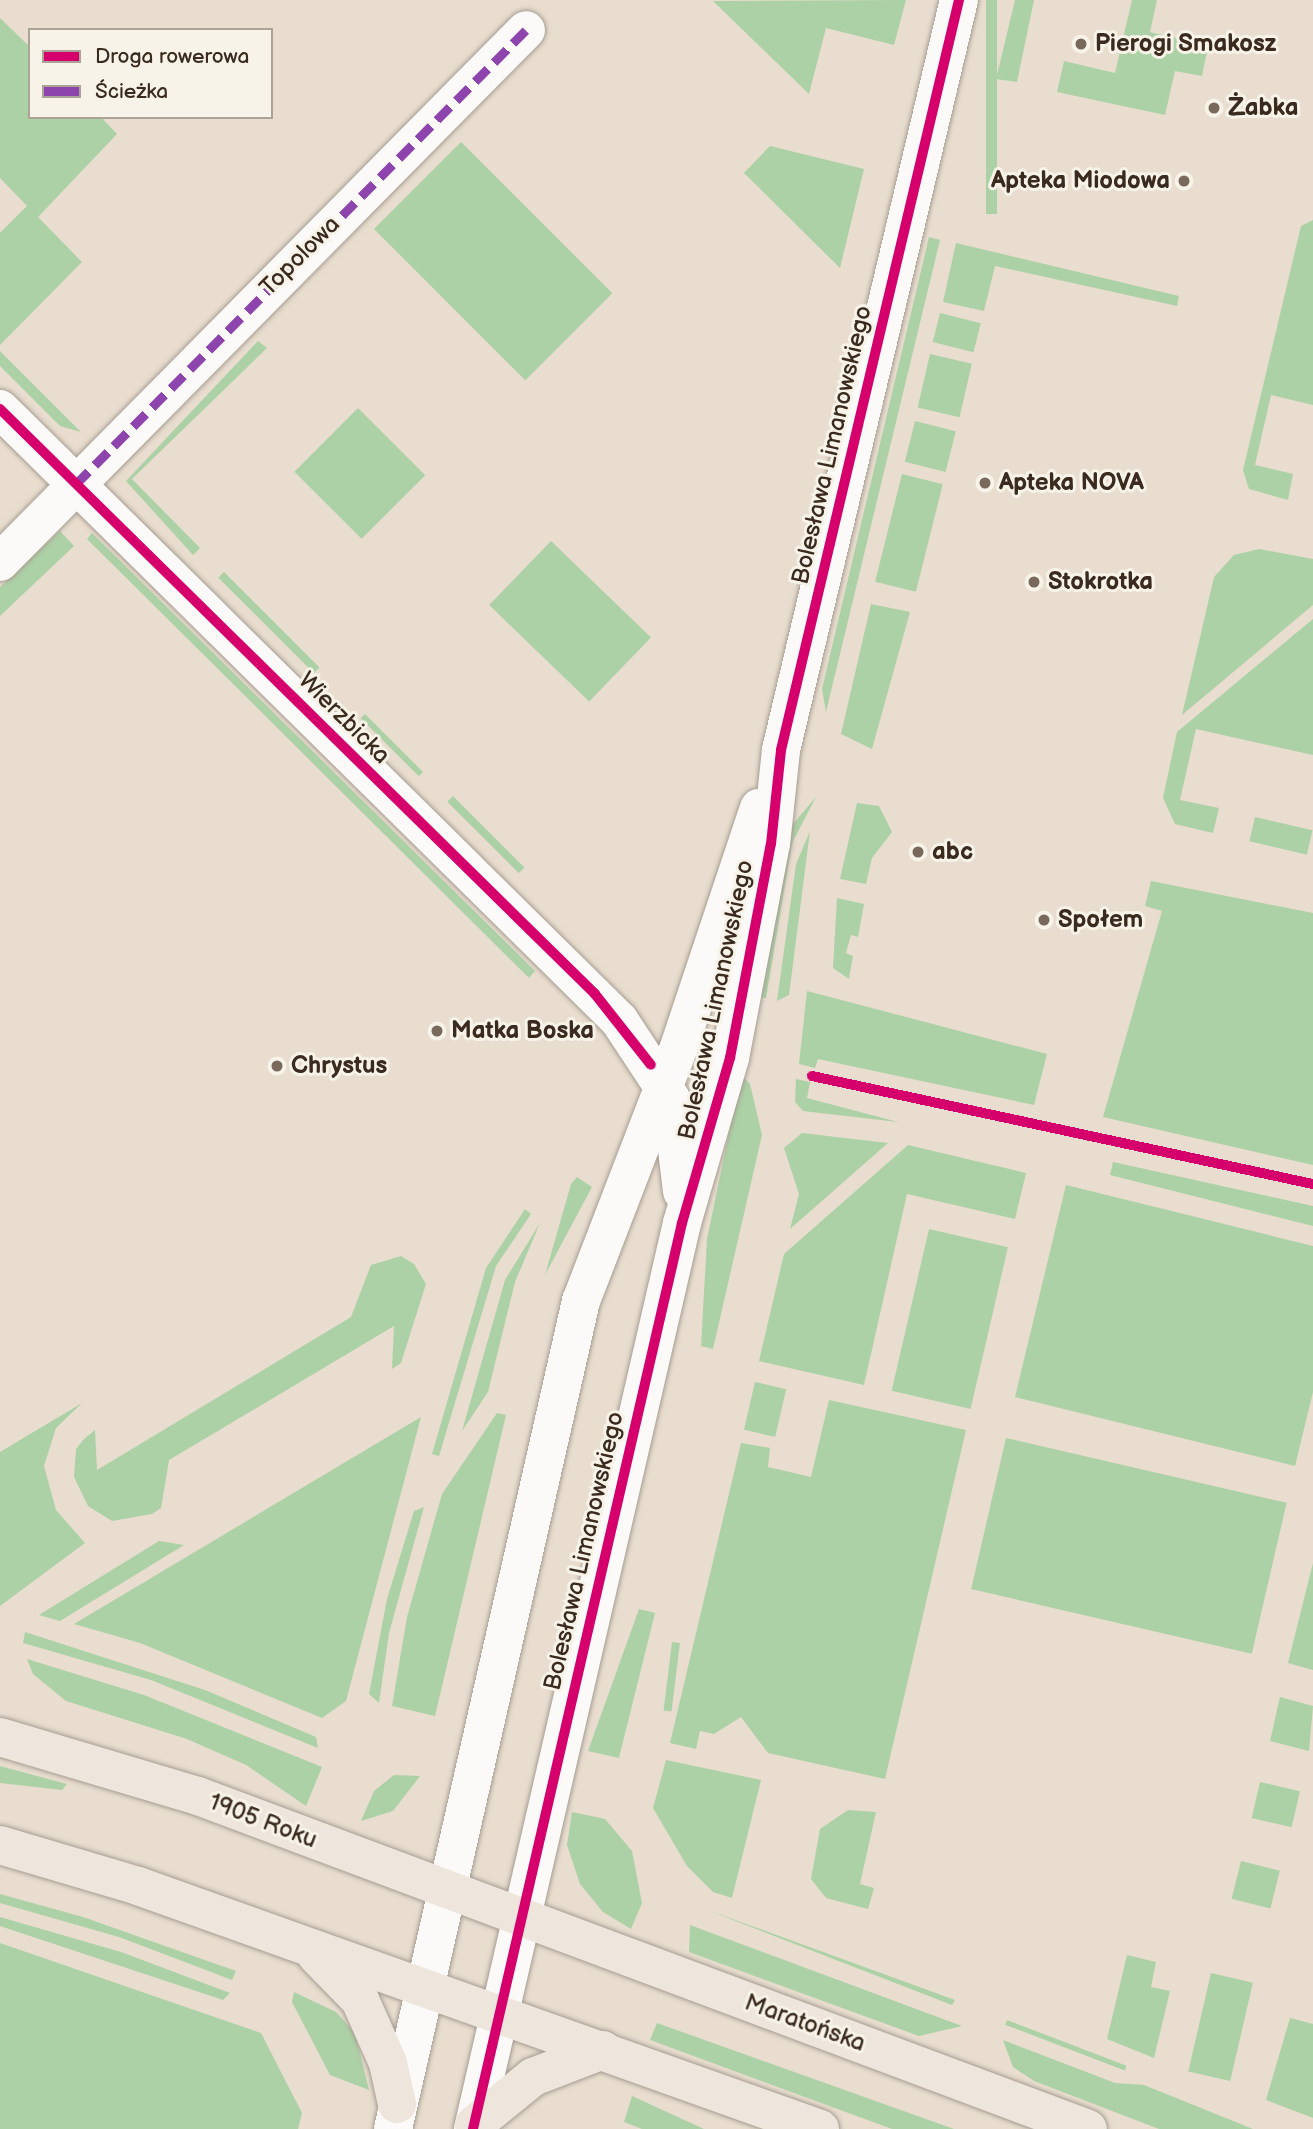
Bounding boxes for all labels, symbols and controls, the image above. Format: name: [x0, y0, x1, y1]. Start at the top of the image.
legend: [28, 28, 273, 119]
place label: Pierogi Smakosz: [1095, 30, 1277, 58]
marker: Pierogi Smakosz: [1073, 36, 1089, 52]
text: Droga rowerowa: [95, 44, 249, 69]
text: Ścieżka: [95, 79, 168, 104]
place label: Żabka: [1228, 94, 1298, 122]
marker: Żabka: [1206, 100, 1222, 116]
place label: Apteka Miodowa: [991, 167, 1170, 195]
marker: Apteka Miodowa: [1176, 173, 1192, 189]
street label: Topolowa: [254, 210, 346, 302]
street label: Bolesława Limanowskiego: [786, 303, 878, 587]
place label: Apteka NOVA: [999, 469, 1144, 497]
marker: Apteka NOVA: [977, 475, 993, 491]
place label: Stokrotka: [1048, 568, 1153, 596]
marker: Stokrotka: [1026, 574, 1042, 590]
street label: Wierzbicka: [292, 666, 396, 770]
place label: abc: [932, 838, 973, 866]
marker: abc: [910, 844, 926, 860]
street label: Bolesława Limanowskiego: [672, 857, 760, 1143]
place label: Społem: [1058, 906, 1143, 934]
marker: Społem: [1036, 912, 1052, 928]
place label: Matka Boska: [451, 1017, 594, 1045]
marker: Matka Boska: [429, 1023, 445, 1039]
place label: Chrystus: [291, 1052, 387, 1080]
marker: Chrystus: [269, 1058, 285, 1074]
street label: Bolesława Limanowskiego: [538, 1409, 630, 1693]
street label: 1905 Roku: [205, 1787, 321, 1855]
street label: Maratońska: [741, 1988, 869, 2058]

